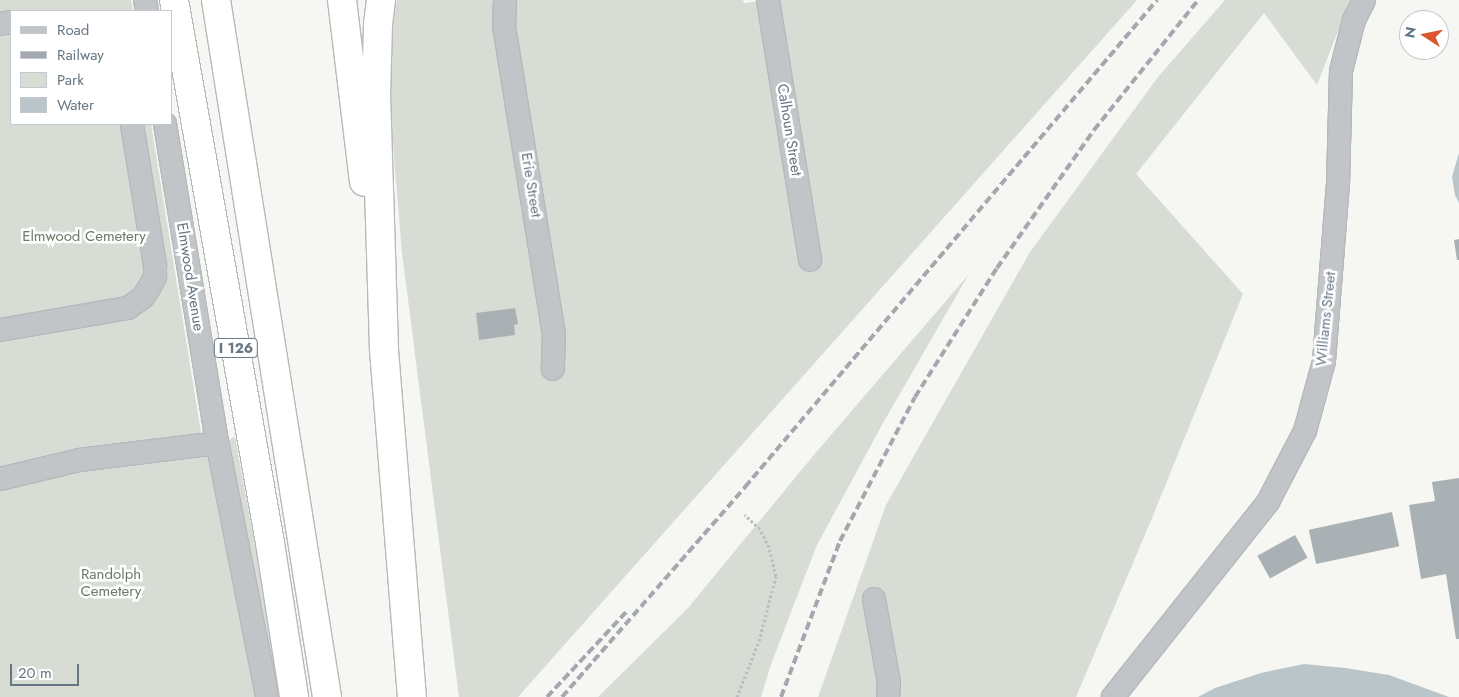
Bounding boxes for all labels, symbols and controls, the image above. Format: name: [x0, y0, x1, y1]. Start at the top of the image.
legend: [10, 10, 172, 125]
north arrow: [1399, 10, 1449, 60]
text: Road: [57, 19, 89, 41]
text: N: [1399, 25, 1421, 40]
text: Railway: [57, 44, 104, 66]
text: Park: [57, 69, 84, 91]
street label: Calhoun Street: [773, 83, 805, 177]
text: Water: [57, 94, 94, 116]
street label: Erie Street: [517, 151, 545, 219]
street label: Elmwood Avenue: [173, 222, 207, 332]
park label: Elmwood Cemetery: [22, 228, 146, 246]
street label: Williams Street: [1312, 271, 1340, 367]
road number: I 126: [214, 336, 258, 359]
park label: Randolph Cemetery: [81, 565, 141, 600]
scale bar: [12, 654, 81, 686]
text: 20 m: [18, 662, 52, 684]

